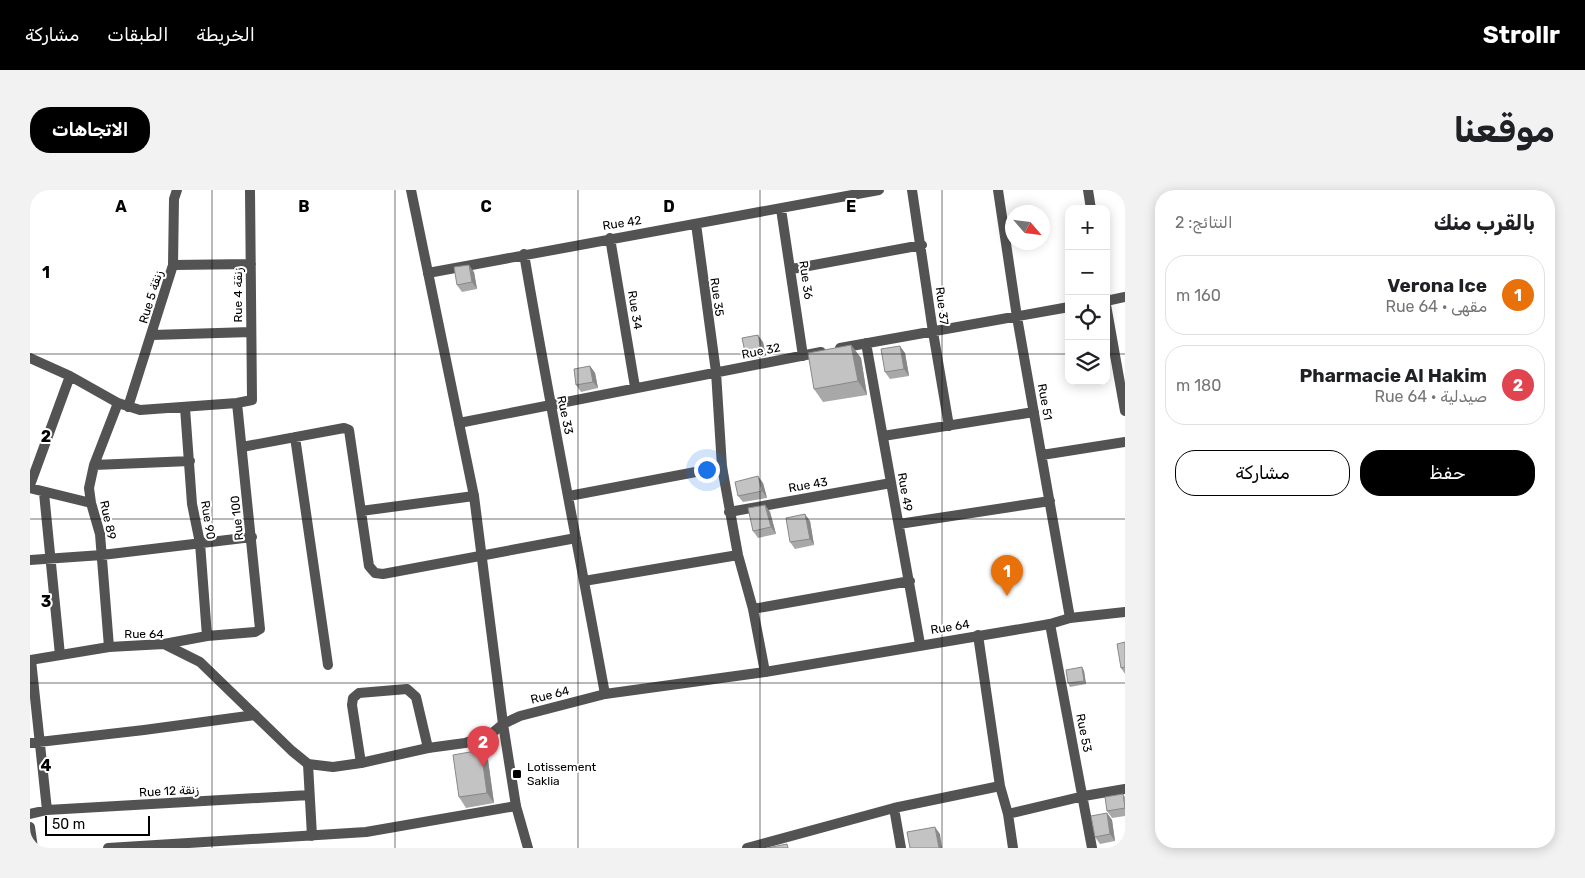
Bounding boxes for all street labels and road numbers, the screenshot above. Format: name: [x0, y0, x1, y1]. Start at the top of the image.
street label: Rue 42: [602, 213, 642, 233]
street label: Rue 36: [796, 260, 816, 300]
street label: Rue 4 زنقة: [231, 267, 246, 323]
street label: Rue 5 زنقة: [136, 269, 167, 326]
street label: Rue 35: [707, 277, 727, 317]
street label: Rue 37: [933, 286, 951, 326]
street label: Rue 34: [625, 289, 645, 331]
street label: Rue 32: [741, 340, 781, 362]
street label: Rue 51: [1035, 383, 1055, 421]
street label: Rue 33: [554, 394, 576, 436]
street label: Rue 49: [895, 471, 915, 513]
street label: Rue 43: [787, 475, 829, 495]
street label: Rue 100: [228, 495, 246, 541]
street label: Rue 89: [97, 499, 119, 541]
street label: Rue 90: [198, 499, 218, 541]
street label: Rue 64: [929, 617, 971, 637]
street label: Rue 64: [124, 627, 164, 641]
street label: Rue 64: [529, 683, 571, 707]
street label: Rue 53: [1073, 712, 1095, 754]
street label: Rue 12 زنقة: [139, 782, 199, 801]

